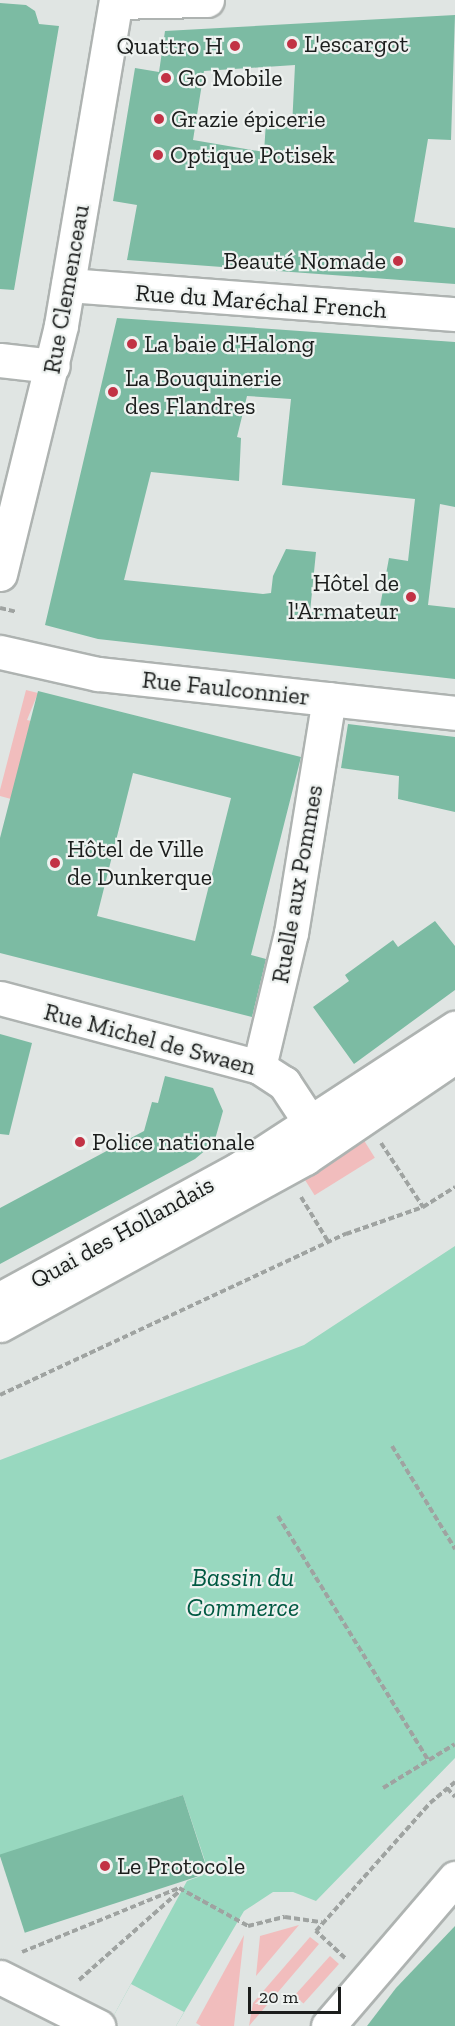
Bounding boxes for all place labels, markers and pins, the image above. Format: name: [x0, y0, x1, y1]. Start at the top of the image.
place label: L'escargot: [304, 30, 408, 58]
place label: Quattro H: [117, 32, 223, 60]
marker: L'escargot: [285, 37, 299, 51]
marker: Quattro H: [228, 39, 242, 53]
place label: Go Mobile: [178, 64, 282, 92]
marker: Go Mobile: [159, 71, 173, 85]
place label: Grazie épicerie: [171, 105, 325, 133]
marker: Grazie épicerie: [152, 112, 166, 126]
place label: Optique Potisek: [170, 141, 335, 169]
marker: Optique Potisek: [151, 148, 165, 162]
place label: Beauté Nomade: [223, 247, 386, 275]
marker: Beauté Nomade: [391, 254, 405, 268]
place label: La baie d'Halong: [144, 330, 315, 358]
marker: La baie d'Halong: [125, 337, 139, 351]
place label: La Bouquinerie des Flandres: [125, 364, 282, 420]
marker: La Bouquinerie des Flandres: [106, 385, 120, 399]
place label: Hôtel de l'Armateur: [288, 569, 399, 625]
marker: Hôtel de l'Armateur: [404, 590, 418, 604]
place label: Hôtel de Ville de Dunkerque: [67, 835, 212, 891]
marker: Hôtel de Ville de Dunkerque: [48, 856, 62, 870]
place label: Police nationale: [92, 1128, 255, 1156]
marker: Police nationale: [73, 1135, 87, 1149]
place label: Le Protocole: [117, 1852, 245, 1880]
marker: Le Protocole: [98, 1859, 112, 1873]

